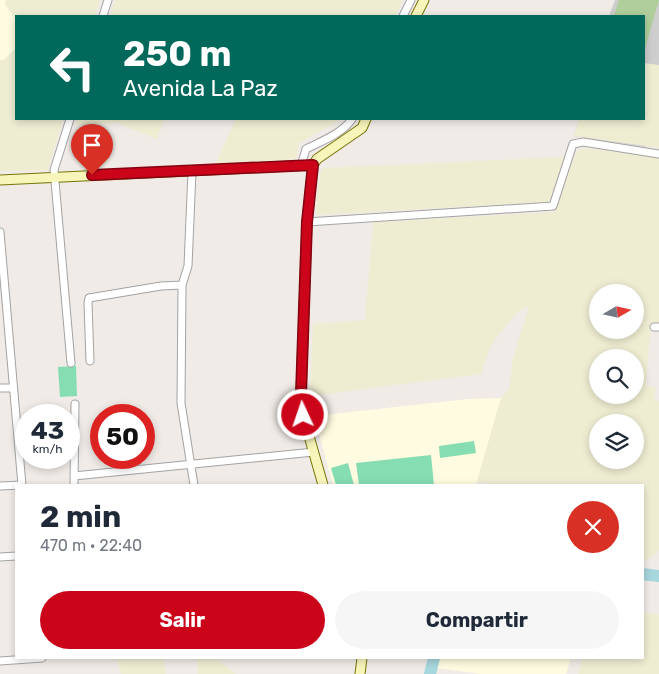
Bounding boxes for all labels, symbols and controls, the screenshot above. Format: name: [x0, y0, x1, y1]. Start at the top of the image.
text: 250 m: [123, 33, 232, 75]
icon: left: [40, 35, 105, 100]
text: Avenida La Paz: [123, 75, 278, 102]
pin: [71, 124, 113, 175]
icon: arrive: [78, 131, 106, 159]
north arrow: [589, 284, 644, 339]
map controls: [589, 284, 644, 469]
button: search: [589, 349, 644, 404]
position arrow: [276, 388, 328, 440]
speed limit sign: 50: [90, 404, 155, 469]
button: layers: [589, 414, 644, 469]
text: 43: [31, 416, 64, 445]
text: km/h: [33, 442, 62, 456]
text: 2 min: [40, 499, 121, 535]
button: close: [567, 501, 619, 553]
text: 470 m · 22:40: [40, 536, 142, 555]
button: Salir: [40, 591, 325, 649]
button: Compartir: [335, 591, 619, 649]

